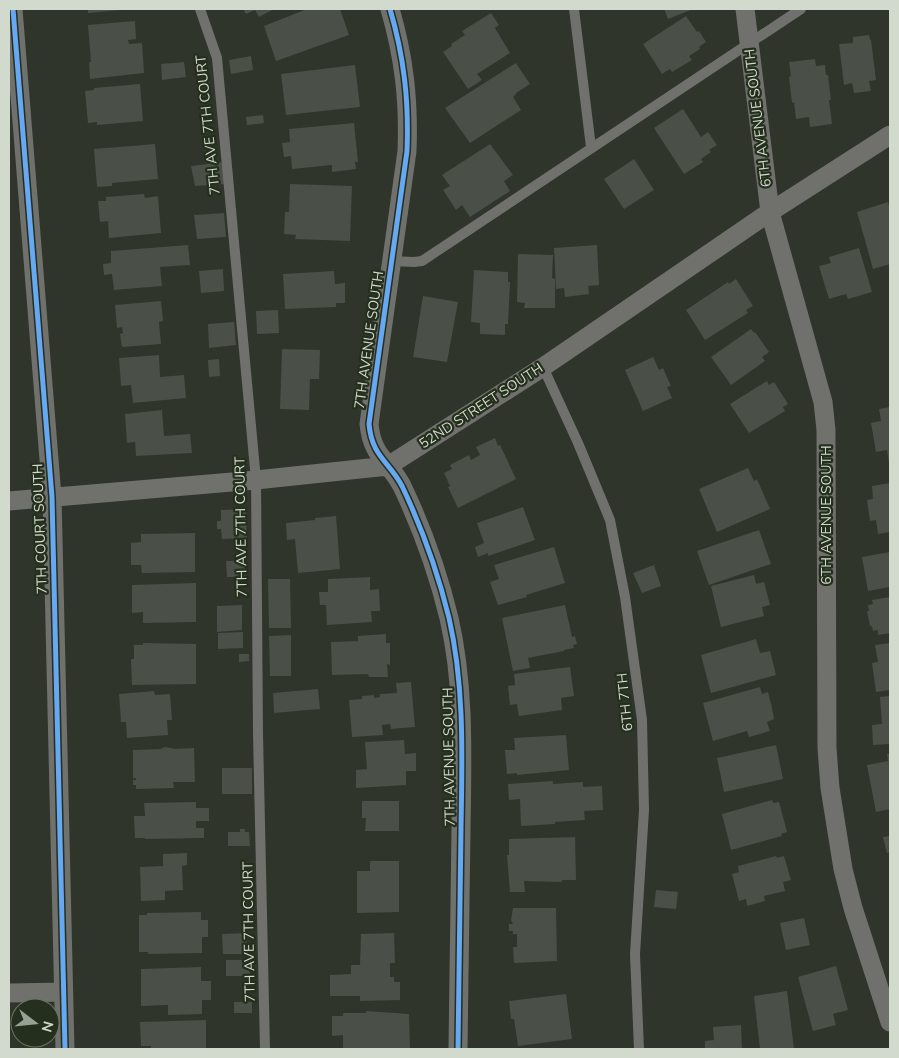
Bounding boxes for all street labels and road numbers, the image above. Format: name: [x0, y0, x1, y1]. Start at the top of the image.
street label: 6TH AVENUE SOUTH: [740, 48, 776, 188]
street label: 7TH AVE 7TH COURT: [191, 54, 225, 196]
street label: 7TH AVENUE SOUTH: [350, 270, 388, 410]
street label: 52ND STREET SOUTH: [415, 359, 547, 453]
street label: 6TH AVENUE SOUTH: [817, 445, 836, 585]
street label: 7TH AVE 7TH COURT: [230, 456, 252, 597]
street label: 7TH COURT SOUTH: [28, 463, 52, 595]
street label: 6TH 7TH: [612, 672, 638, 732]
street label: 7TH AVENUE SOUTH: [438, 687, 460, 827]
street label: 7TH AVE 7TH COURT: [238, 861, 260, 1002]

